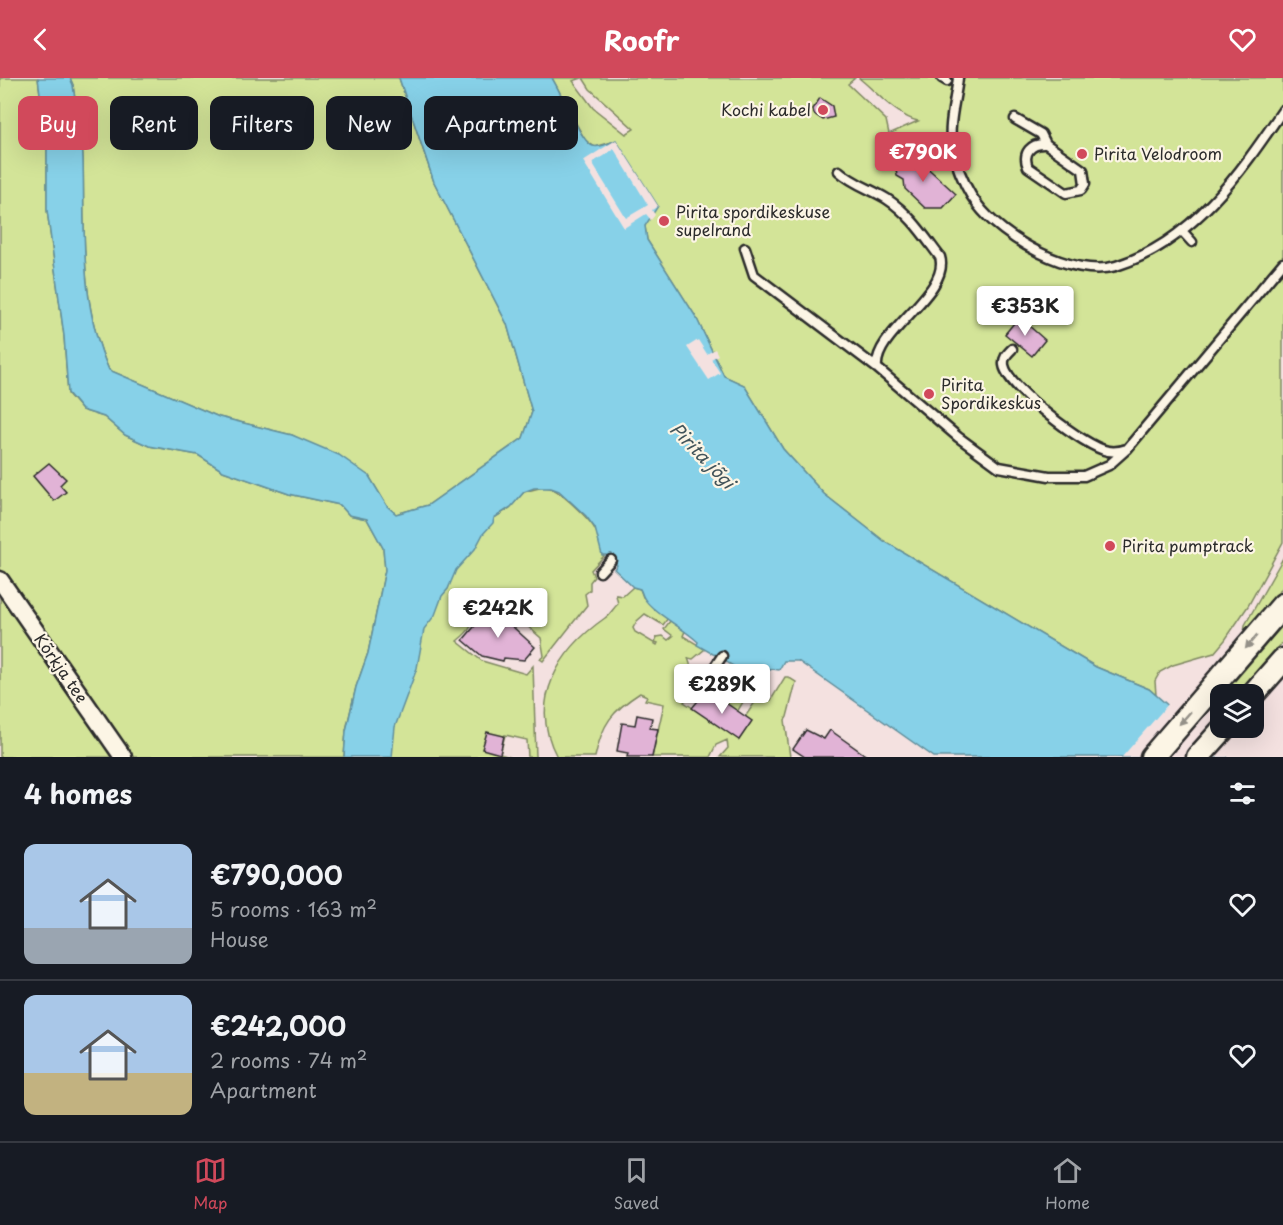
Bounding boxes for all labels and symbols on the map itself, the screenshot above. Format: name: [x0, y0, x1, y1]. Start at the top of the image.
place label: Kochi kabel: [721, 97, 811, 121]
marker: Kochi kabel: [816, 103, 830, 117]
pin: €790K: [881, 132, 965, 183]
place label: Pirita Velodroom: [1094, 141, 1222, 165]
marker: Pirita Velodroom: [1075, 147, 1089, 161]
place label: Pirita spordikeskuse supelrand: [676, 199, 830, 241]
marker: Pirita spordikeskuse supelrand: [657, 214, 671, 228]
pin: €353K: [983, 286, 1067, 337]
place label: Pirita Spordikeskus: [941, 372, 1041, 414]
marker: Pirita Spordikeskus: [922, 387, 936, 401]
water label: Pirita jõgi: [664, 416, 744, 496]
place label: Pirita pumptrack: [1122, 533, 1254, 557]
marker: Pirita pumptrack: [1103, 539, 1117, 553]
pin: €242K: [456, 588, 540, 639]
street label: Kõrkja tee: [29, 628, 94, 707]
one-way arrow: [1245, 634, 1258, 649]
pin: €289K: [680, 664, 764, 715]
one-way arrow: [1179, 710, 1192, 725]

